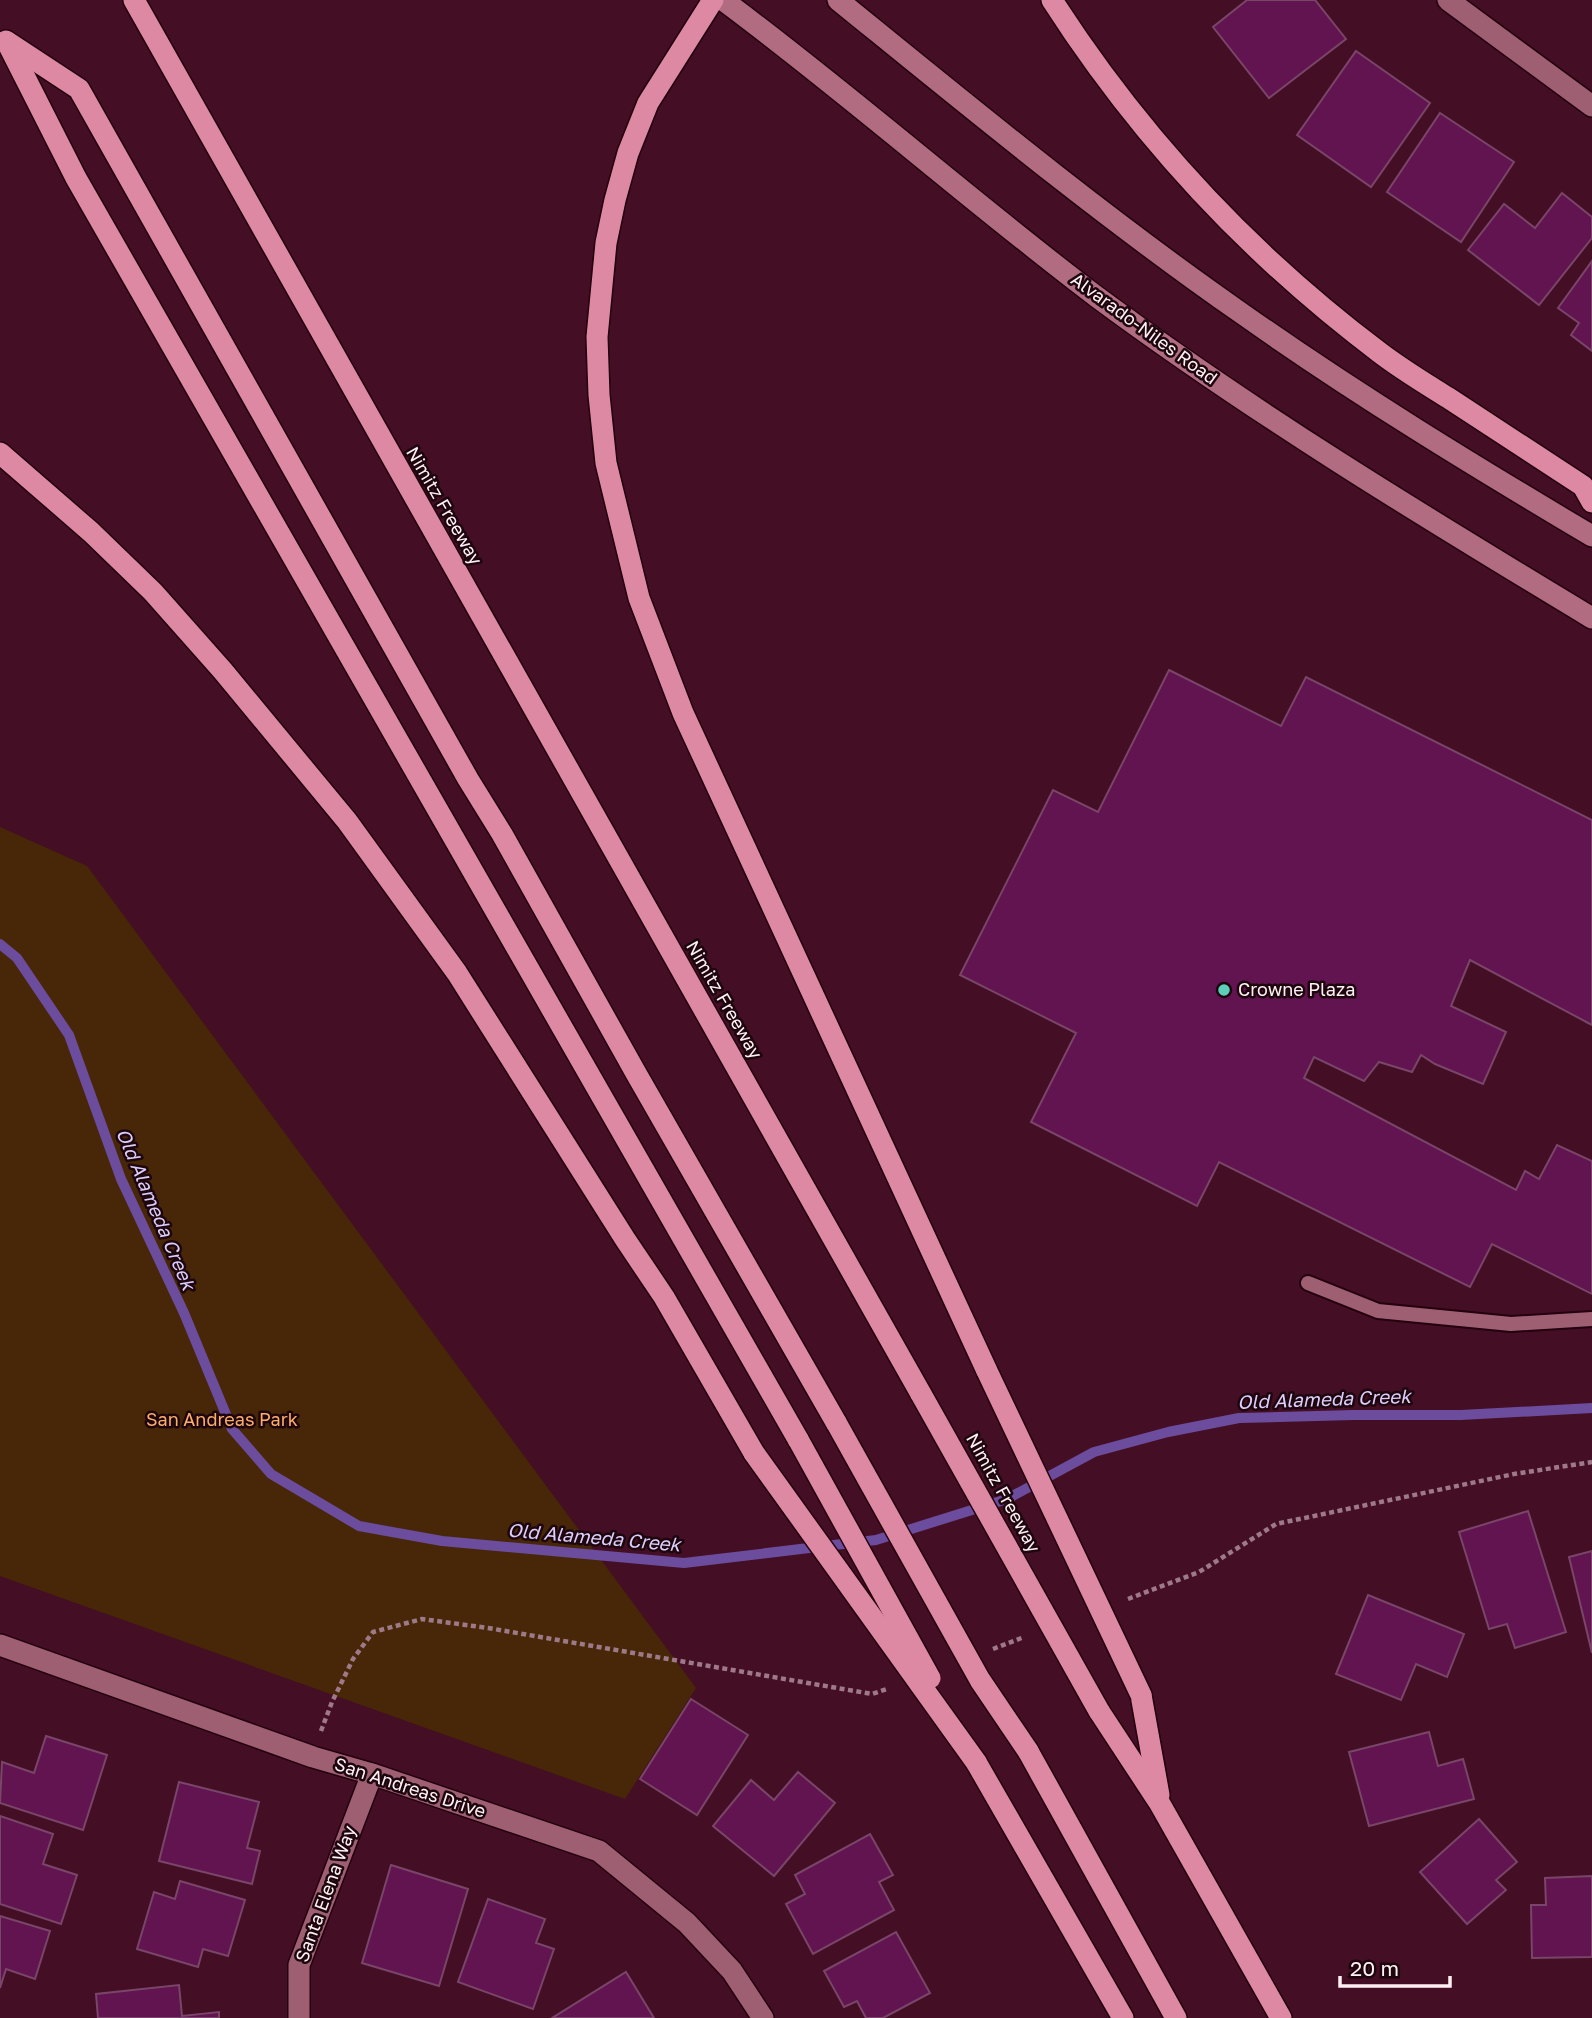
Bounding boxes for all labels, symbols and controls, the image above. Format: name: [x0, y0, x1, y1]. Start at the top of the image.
street label: Alvarado-Niles Road: [1067, 268, 1222, 389]
street label: Nimitz Freeway: [402, 442, 488, 569]
street label: Nimitz Freeway: [682, 936, 768, 1063]
place label: Crowne Plaza: [1238, 978, 1355, 1000]
marker: Crowne Plaza: [1216, 982, 1232, 998]
water label: Old Alameda Creek: [112, 1124, 202, 1295]
water label: Old Alameda Creek: [1237, 1384, 1413, 1413]
park label: San Andreas Park: [146, 1408, 298, 1430]
street label: Nimitz Freeway: [962, 1429, 1046, 1556]
water label: Old Alameda Creek: [507, 1517, 684, 1556]
street label: San Andreas Drive: [332, 1752, 489, 1822]
street label: Santa Elena Way: [290, 1822, 360, 1965]
scale bar: [1340, 1944, 1450, 1988]
text: 20 m: [1350, 1955, 1399, 1981]

